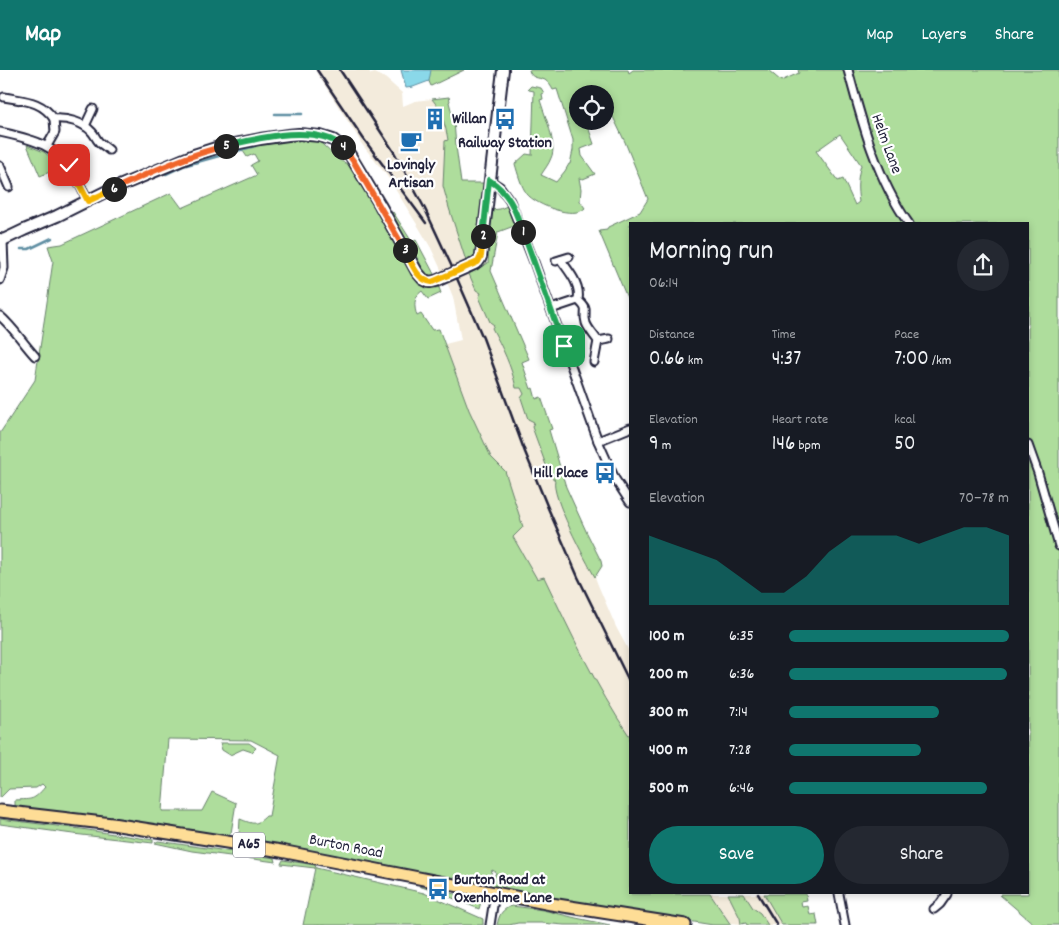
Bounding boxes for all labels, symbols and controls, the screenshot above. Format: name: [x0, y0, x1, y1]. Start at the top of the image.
text: Map: [25, 18, 61, 52]
text: Map: [866, 23, 893, 48]
text: Layers: [921, 23, 967, 48]
text: Share: [995, 23, 1034, 48]
map controls: [569, 85, 614, 130]
button: locate: [569, 85, 614, 130]
building icon: Willan: [422, 106, 448, 132]
bus stop icon: Railway Station: [492, 106, 518, 132]
place label: Willan: [452, 108, 487, 131]
street label: Helm Lane: [865, 111, 907, 177]
cafe icon: Lovingly Artisan: [398, 128, 424, 154]
place label: Railway Station: [458, 132, 552, 155]
pin: 5: [214, 134, 238, 158]
pin: 4: [330, 134, 356, 160]
text: 5: [223, 136, 230, 156]
text: 4: [341, 137, 346, 157]
pin: [48, 144, 90, 186]
icon: check: [55, 151, 83, 179]
place label: Lovingly Artisan: [387, 154, 436, 195]
pin: 6: [102, 176, 126, 202]
text: 6: [111, 179, 118, 199]
pin: 1: [510, 220, 536, 244]
text: 1: [522, 222, 525, 242]
pin: 2: [470, 224, 496, 248]
text: 2: [480, 226, 487, 246]
text: Morning run: [649, 233, 773, 273]
pin: 3: [392, 238, 418, 262]
button: share: [957, 239, 1009, 291]
text: 3: [402, 240, 409, 260]
text: 06:14: [649, 272, 678, 295]
pin: [543, 325, 585, 367]
text: Distance: [649, 325, 695, 345]
text: Time: [772, 325, 796, 345]
text: Pace: [894, 325, 919, 345]
icon: arrive: [550, 332, 578, 360]
text: 0.66: [649, 345, 685, 375]
text: 4:37: [772, 345, 801, 375]
text: 7:00: [894, 345, 929, 375]
text: km: [685, 351, 703, 371]
text: /km: [929, 351, 951, 371]
text: Elevation: [649, 410, 698, 430]
text: Heart rate: [772, 410, 828, 430]
text: kcal: [894, 410, 916, 430]
text: 9: [649, 430, 659, 460]
text: 146: [772, 430, 795, 460]
text: 50: [894, 430, 916, 460]
text: m: [659, 436, 671, 456]
text: bpm: [795, 436, 821, 456]
bus stop icon: Hill Place: [592, 460, 618, 486]
place label: Hill Place: [534, 462, 588, 485]
text: Elevation: [649, 487, 705, 510]
text: 70–78 m: [959, 487, 1009, 510]
text: 100 m: [649, 625, 685, 648]
text: 6:35: [729, 625, 754, 648]
text: 200 m: [649, 663, 688, 686]
text: 6:36: [729, 663, 754, 686]
text: 300 m: [649, 701, 688, 724]
text: 7:14: [729, 701, 748, 724]
text: 400 m: [649, 739, 688, 762]
text: 7:28: [729, 739, 751, 762]
text: 500 m: [649, 777, 689, 800]
text: 6:46: [729, 777, 754, 800]
button: Save: [649, 826, 824, 884]
button: Share: [834, 826, 1009, 884]
street label: Burton Road: [307, 829, 385, 865]
road number: A65: [233, 832, 265, 858]
place label: Burton Road at Oxenholme Lane: [454, 869, 552, 910]
bus stop icon: Burton Road at Oxenholme Lane: [425, 876, 451, 902]

